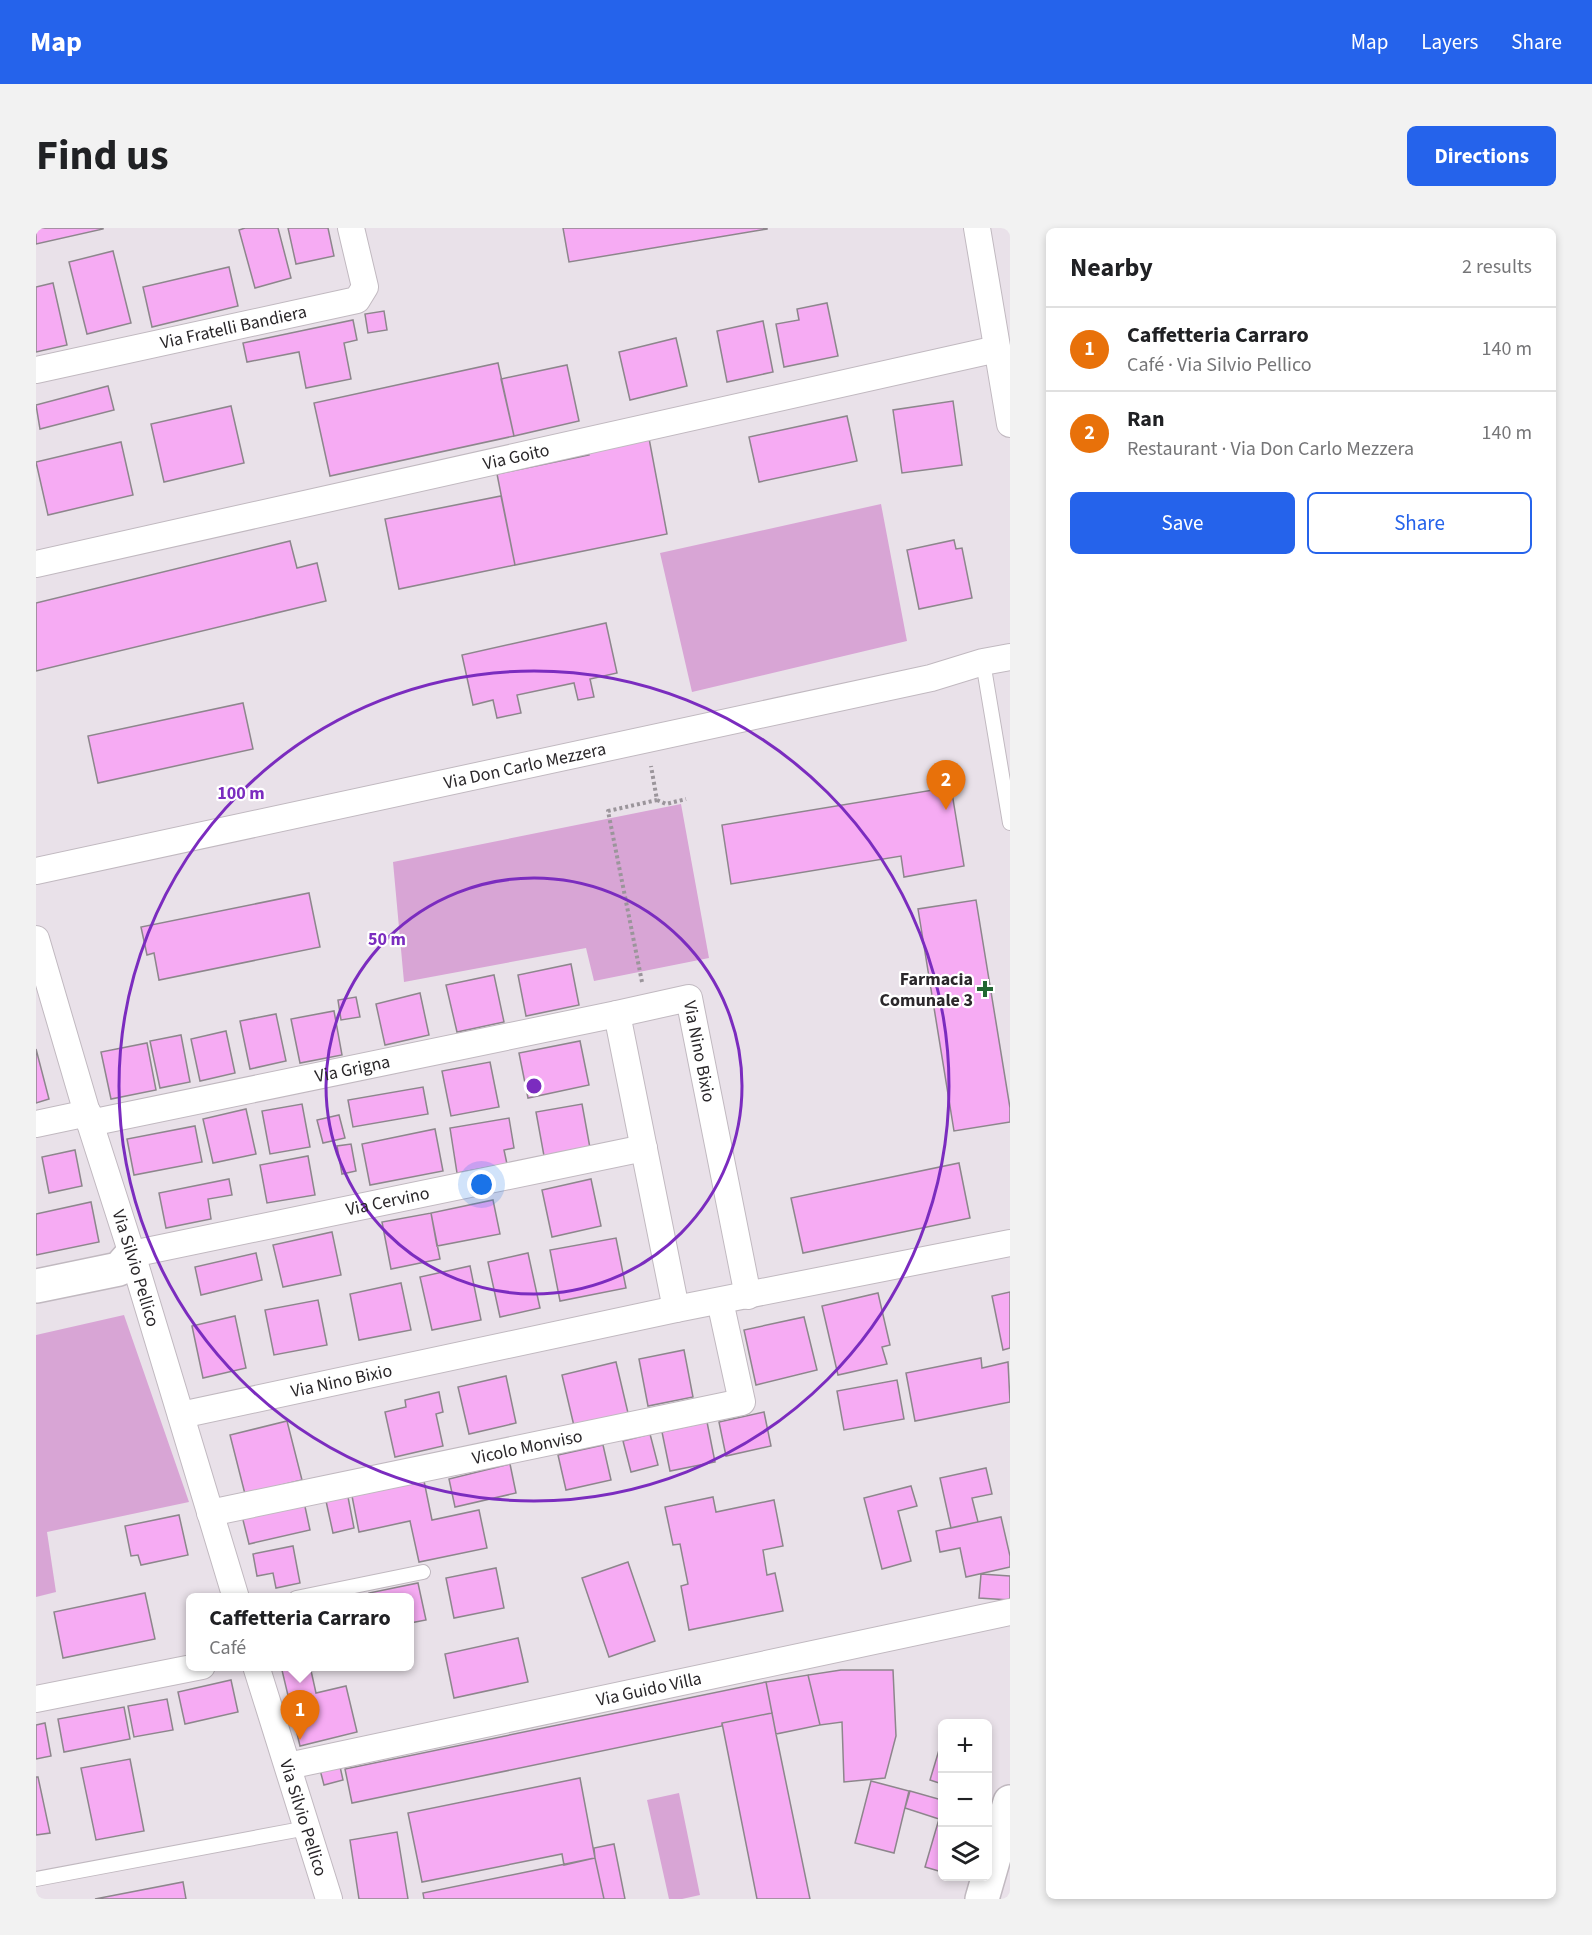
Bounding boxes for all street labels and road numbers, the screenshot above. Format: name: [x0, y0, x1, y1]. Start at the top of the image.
street label: Via Fratelli Bandiera: [158, 299, 309, 355]
street label: Via Goito: [481, 437, 552, 476]
street label: Via Don Carlo Mezzera: [441, 736, 608, 795]
street label: Via Nino Bixio: [677, 998, 722, 1104]
street label: Via Grigna: [313, 1049, 392, 1089]
street label: Via Cervino: [344, 1180, 432, 1222]
street label: Via Silvio Pellico: [106, 1206, 166, 1330]
street label: Via Nino Bixio: [288, 1358, 394, 1404]
street label: Vicolo Monviso: [470, 1423, 585, 1471]
street label: Via Guido Villa: [594, 1666, 704, 1712]
street label: Via Silvio Pellico: [273, 1756, 334, 1879]

